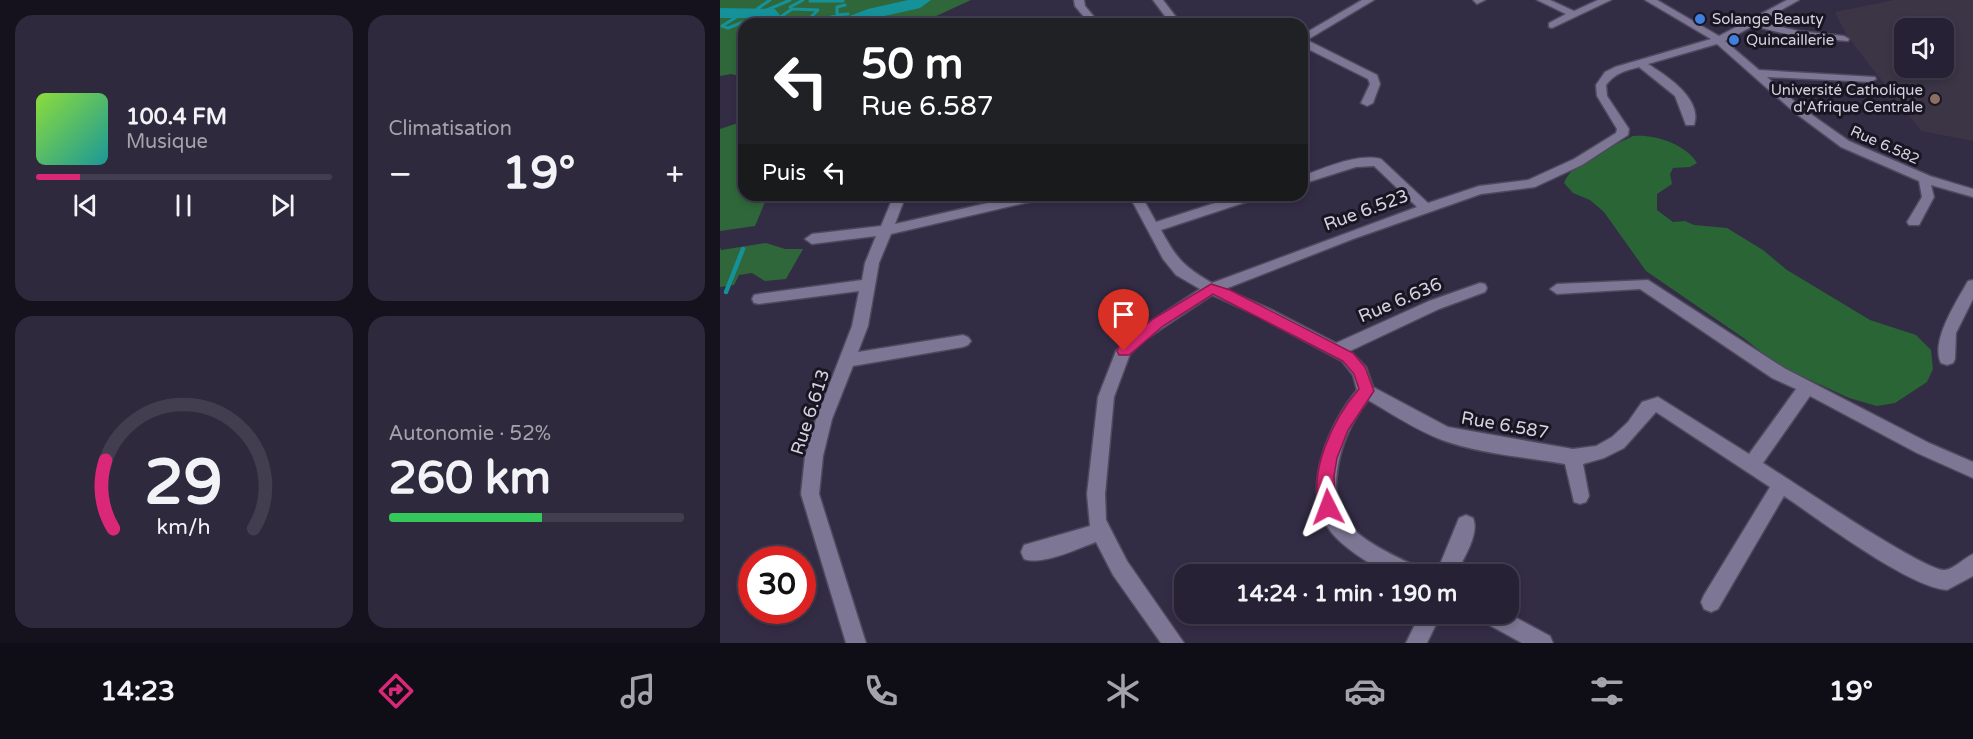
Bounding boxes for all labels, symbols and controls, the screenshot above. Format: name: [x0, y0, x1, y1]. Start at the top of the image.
place label: Solange Beauty: [1712, 10, 1824, 28]
marker: Solange Beauty: [1693, 12, 1707, 26]
map controls: [1894, 18, 1954, 78]
button: sound: [1894, 18, 1954, 78]
place label: Quincaillerie: [1746, 31, 1834, 49]
marker: Quincaillerie: [1727, 33, 1741, 47]
text: 50 m: [861, 39, 963, 90]
icon: left: [762, 42, 840, 120]
place label: Université Catholique d'Afrique Centrale: [1771, 81, 1923, 116]
text: Rue 6.587: [861, 90, 994, 123]
marker: Université Catholique d'Afrique Centrale: [1928, 92, 1942, 106]
text: 100.4 FM: [126, 104, 227, 130]
text: Climatisation: [389, 117, 512, 141]
street label: Rue 6.582: [1848, 122, 1922, 168]
text: Musique: [126, 130, 208, 154]
text: 19°: [502, 147, 575, 201]
text: −: [389, 155, 412, 194]
text: +: [665, 155, 684, 194]
icon: left: [818, 156, 851, 189]
text: Puis: [762, 160, 806, 186]
street label: Rue 6.523: [1321, 185, 1411, 235]
icon: previous: [69, 189, 102, 222]
icon: pause: [167, 189, 200, 222]
icon: next: [266, 189, 299, 222]
street label: Rue 6.636: [1355, 273, 1445, 327]
pin: [1098, 289, 1149, 351]
icon: arrive: [1107, 298, 1140, 331]
street label: Rue 6.613: [786, 366, 834, 458]
street label: Rue 6.587: [1459, 406, 1551, 444]
text: Autonomie · 52%: [389, 422, 551, 446]
text: 29: [145, 446, 223, 521]
text: 260 km: [389, 452, 551, 506]
position arrow: [1296, 475, 1360, 539]
text: km/h: [157, 514, 211, 540]
speed limit sign: 30: [738, 546, 816, 624]
text: 14:24 · 1 min · 190 m: [1236, 581, 1457, 607]
icon: directions: [375, 670, 417, 712]
icon: music: [617, 670, 659, 712]
icon: phone: [860, 670, 902, 712]
icon: climate: [1102, 670, 1144, 712]
icon: car: [1344, 670, 1386, 712]
icon: filters: [1586, 670, 1628, 712]
text: 14:23: [100, 675, 175, 708]
text: 19°: [1829, 675, 1873, 708]

